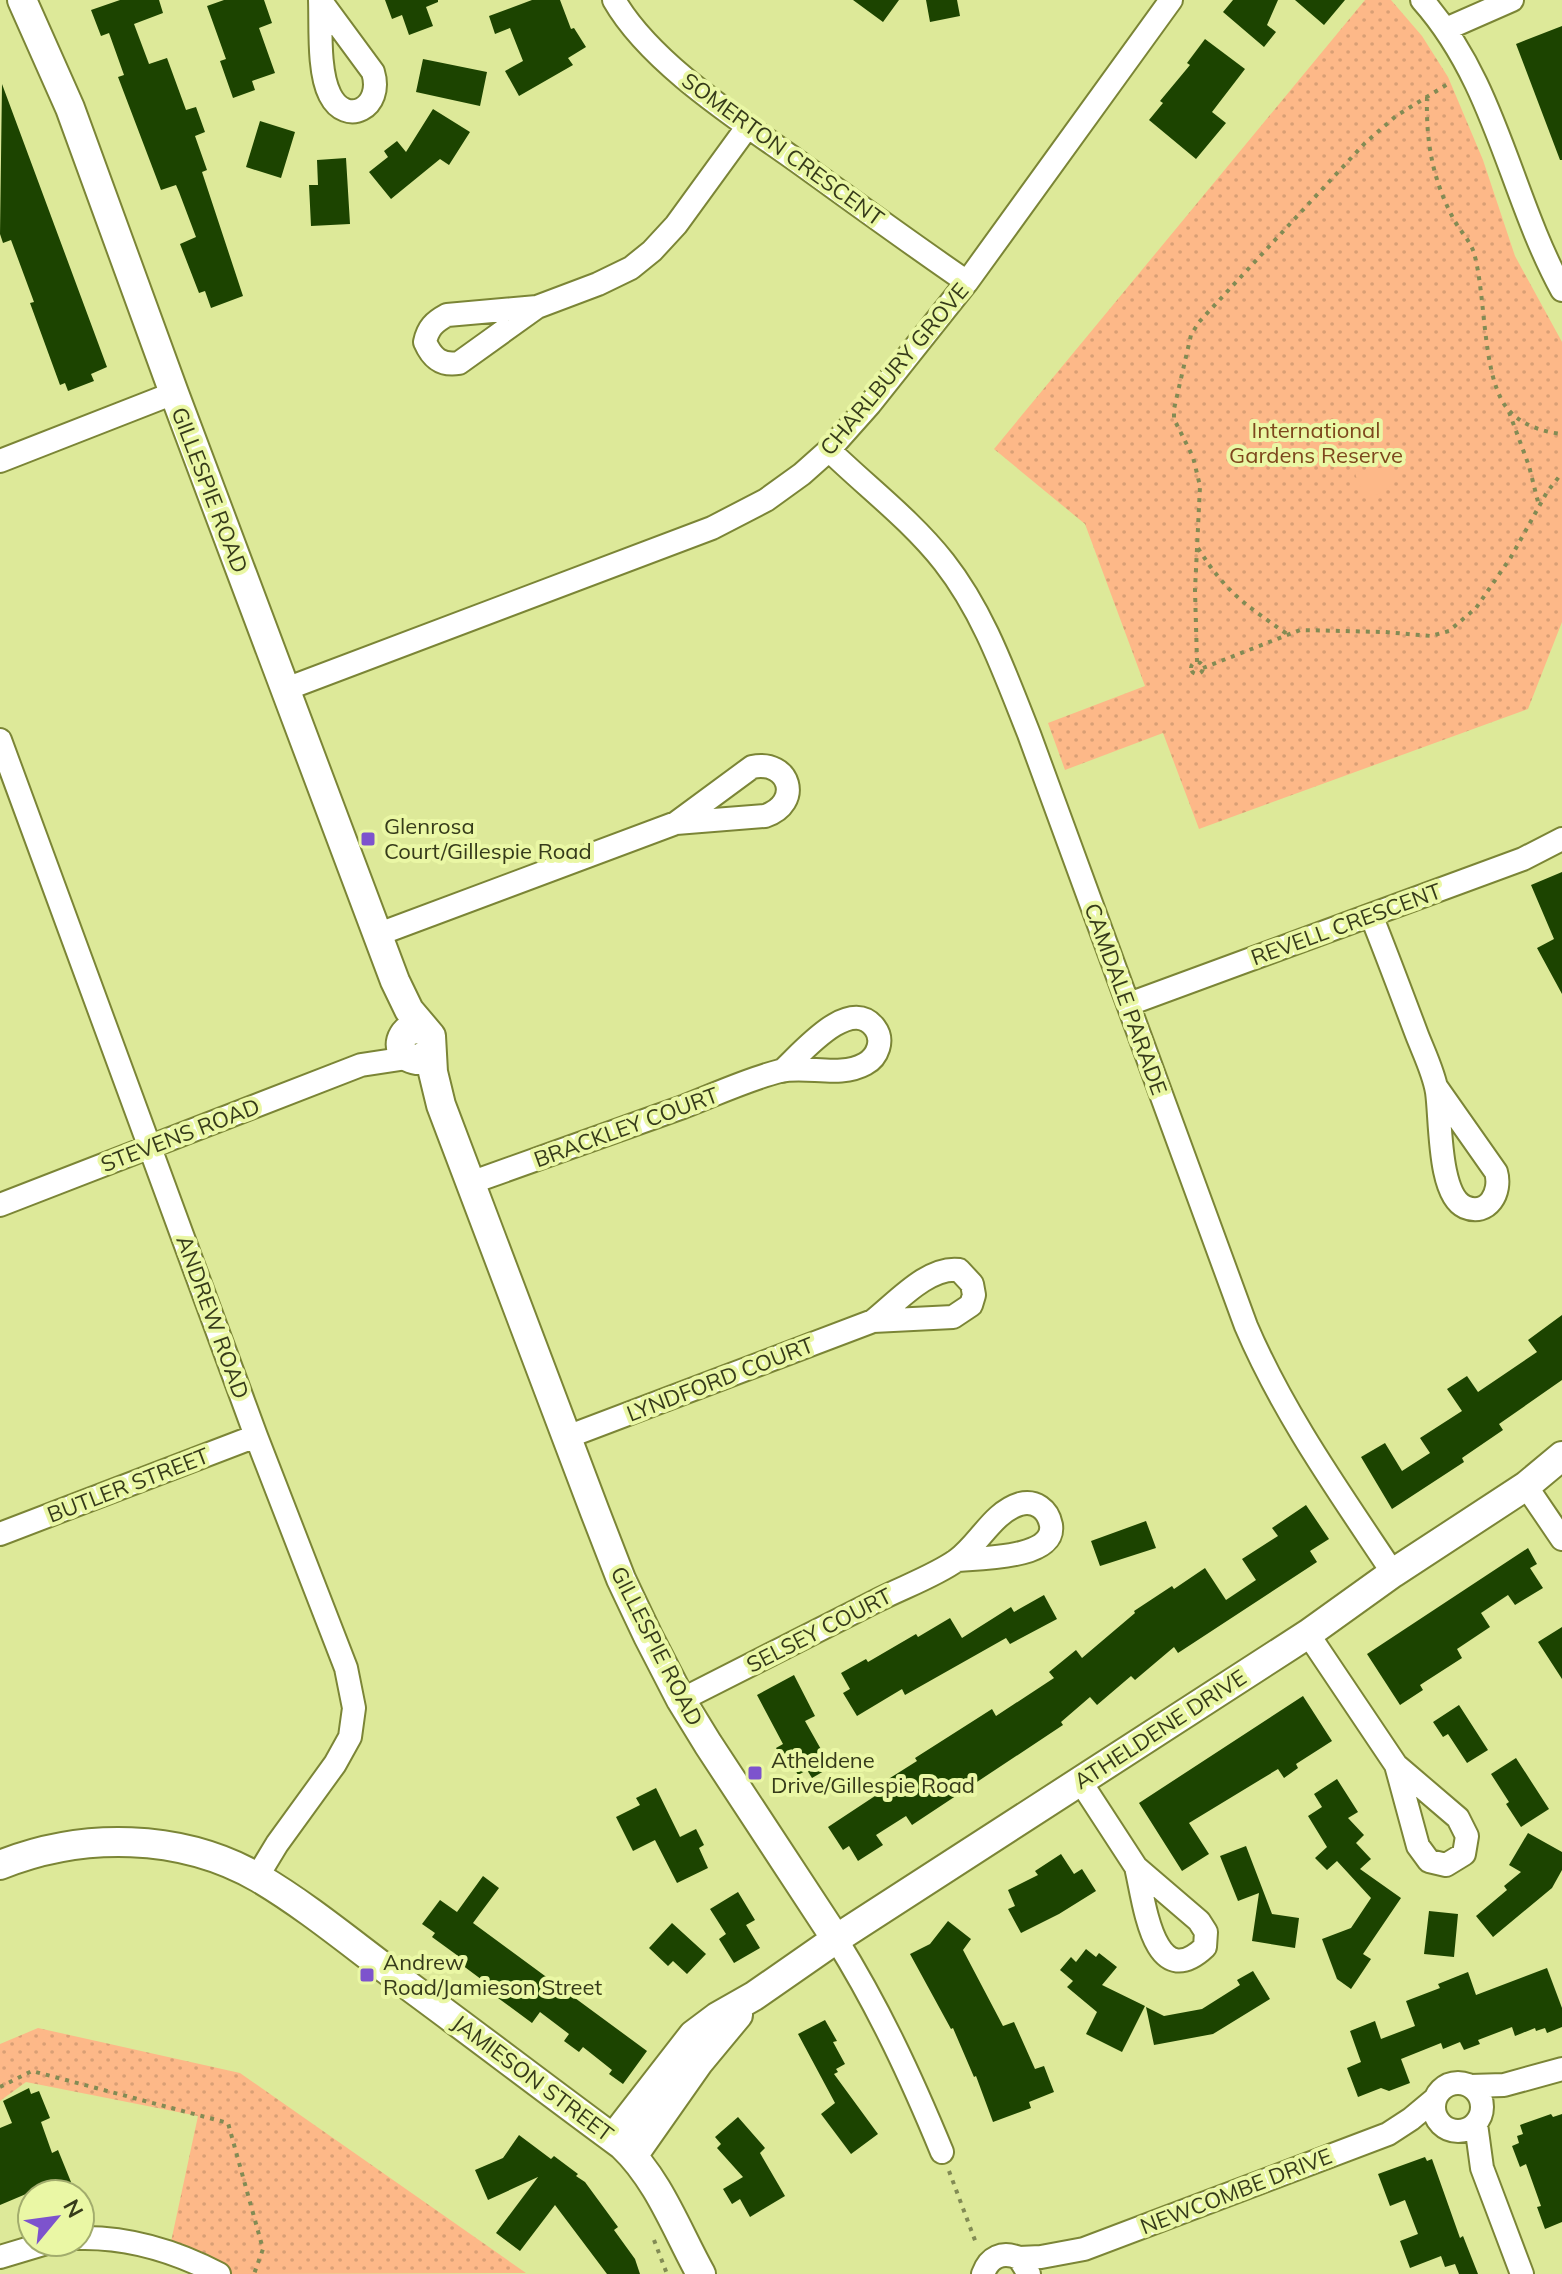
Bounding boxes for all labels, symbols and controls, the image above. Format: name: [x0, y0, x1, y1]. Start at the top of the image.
street label: SOMERTON CRESCENT: [676, 66, 890, 232]
street label: CHARLBURY GROVE: [814, 277, 974, 461]
street label: GILLESPIE ROAD: [166, 403, 254, 577]
park label: International Gardens Reserve: [1229, 416, 1403, 469]
place label: Glenrosa Court/Gillespie Road: [384, 812, 592, 865]
marker: Glenrosa Court/Gillespie Road: [359, 830, 377, 848]
street label: REVELL CRESCENT: [1247, 877, 1445, 971]
street label: CAMDALE PARADE: [1078, 899, 1174, 1099]
street label: BRACKLEY COURT: [530, 1081, 722, 1173]
street label: STEVENS ROAD: [97, 1092, 263, 1178]
street label: ANDREW ROAD: [170, 1232, 256, 1402]
street label: LYNDFORD COURT: [623, 1330, 817, 1428]
street label: BUTLER STREET: [43, 1441, 213, 1529]
street label: GILLESPIE ROAD: [605, 1562, 709, 1730]
street label: SELSEY COURT: [742, 1581, 896, 1679]
street label: ATHELDENE DRIVE: [1069, 1663, 1251, 1795]
place label: Atheldene Drive/Gillespie Road: [771, 1746, 975, 1799]
marker: Atheldene Drive/Gillespie Road: [746, 1764, 764, 1782]
place label: Andrew Road/Jamieson Street: [383, 1948, 603, 2001]
marker: Andrew Road/Jamieson Street: [358, 1966, 376, 1984]
street label: JAMIESON STREET: [447, 2008, 619, 2148]
street label: NEWCOMBE DRIVE: [1136, 2142, 1336, 2240]
north arrow: [16, 2178, 96, 2258]
text: N: [57, 2194, 90, 2222]

